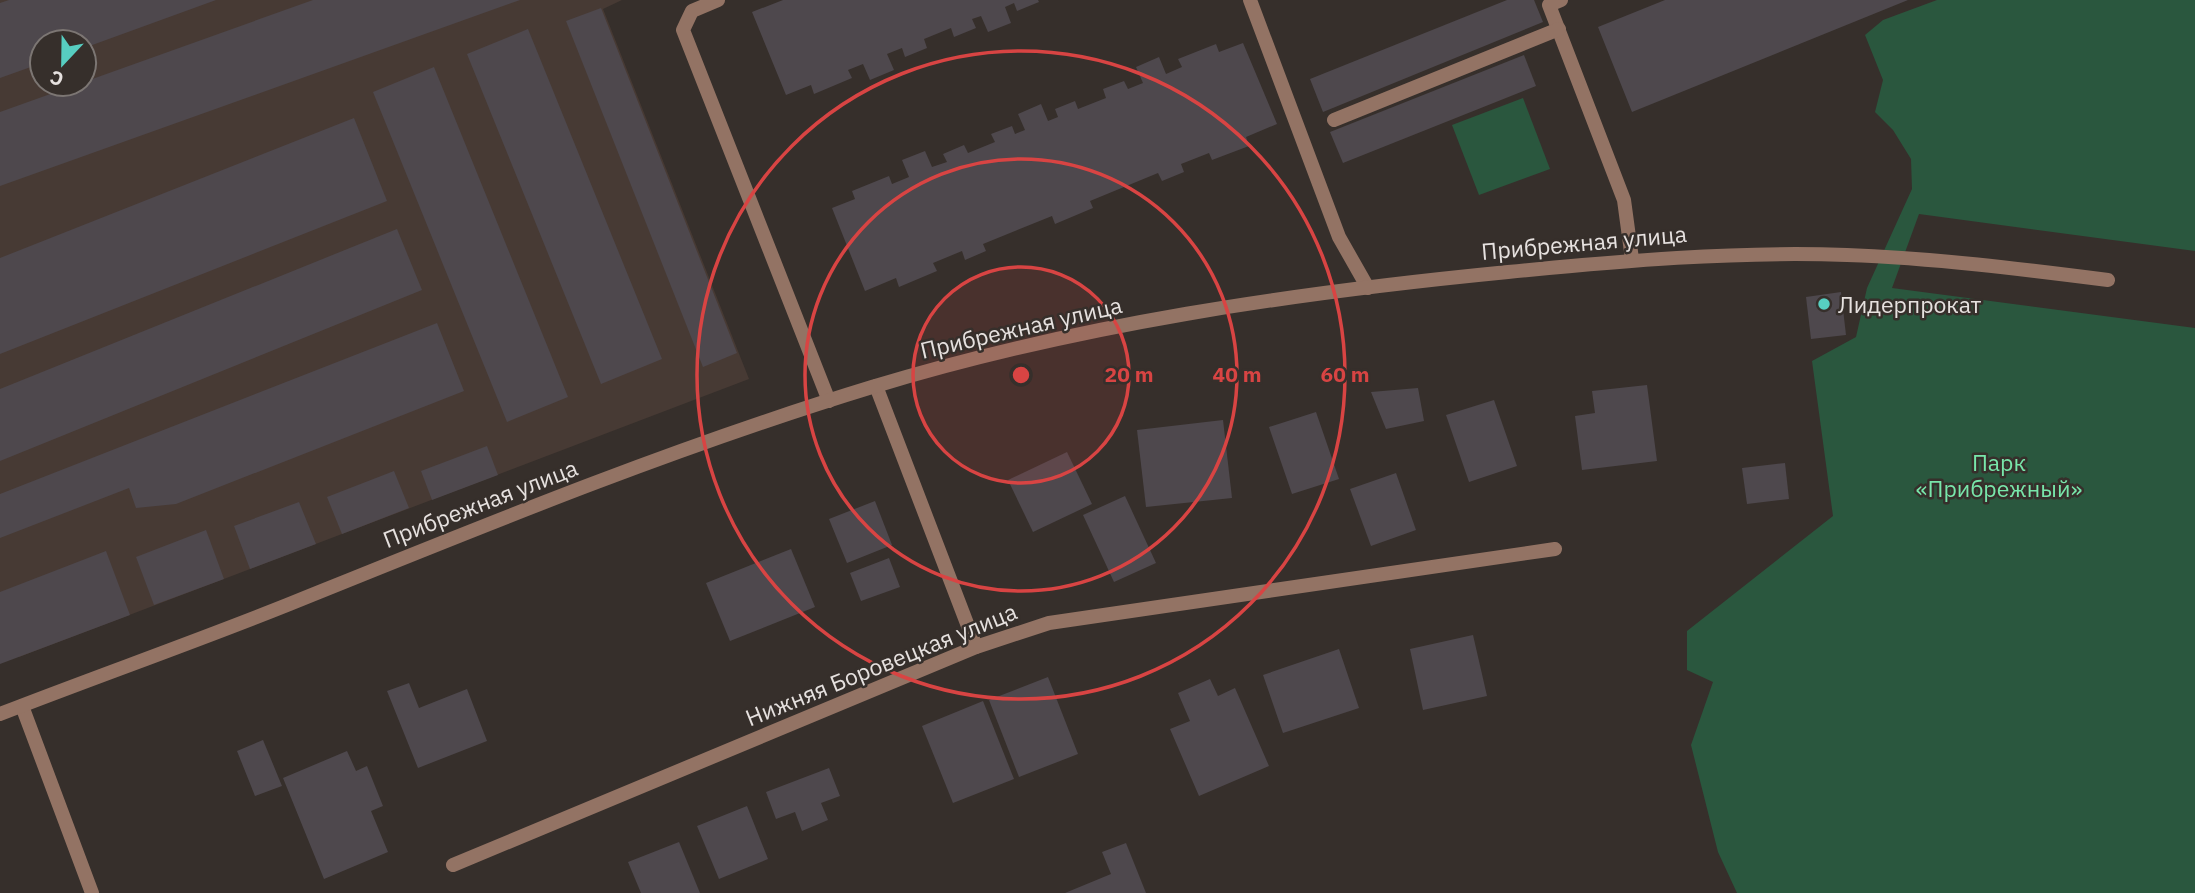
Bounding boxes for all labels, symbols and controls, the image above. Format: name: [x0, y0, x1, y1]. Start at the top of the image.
north arrow: [28, 28, 98, 98]
text: С: [46, 65, 67, 92]
street label: Прибрежная улица: [1480, 218, 1688, 266]
street label: Прибрежная улица: [917, 289, 1125, 365]
place label: Лидерпрокат: [1838, 289, 1982, 319]
marker: Лидерпрокат: [1816, 296, 1832, 312]
text: 20 m: [1105, 360, 1153, 388]
text: 40 m: [1213, 360, 1261, 388]
text: 60 m: [1321, 360, 1369, 388]
centre of rings: [1009, 363, 1033, 387]
park label: Парк «Прибрежный»: [1916, 447, 2082, 503]
street label: Прибрежная улица: [378, 452, 582, 554]
street label: Нижняя Боровецкая улица: [741, 596, 1021, 732]

